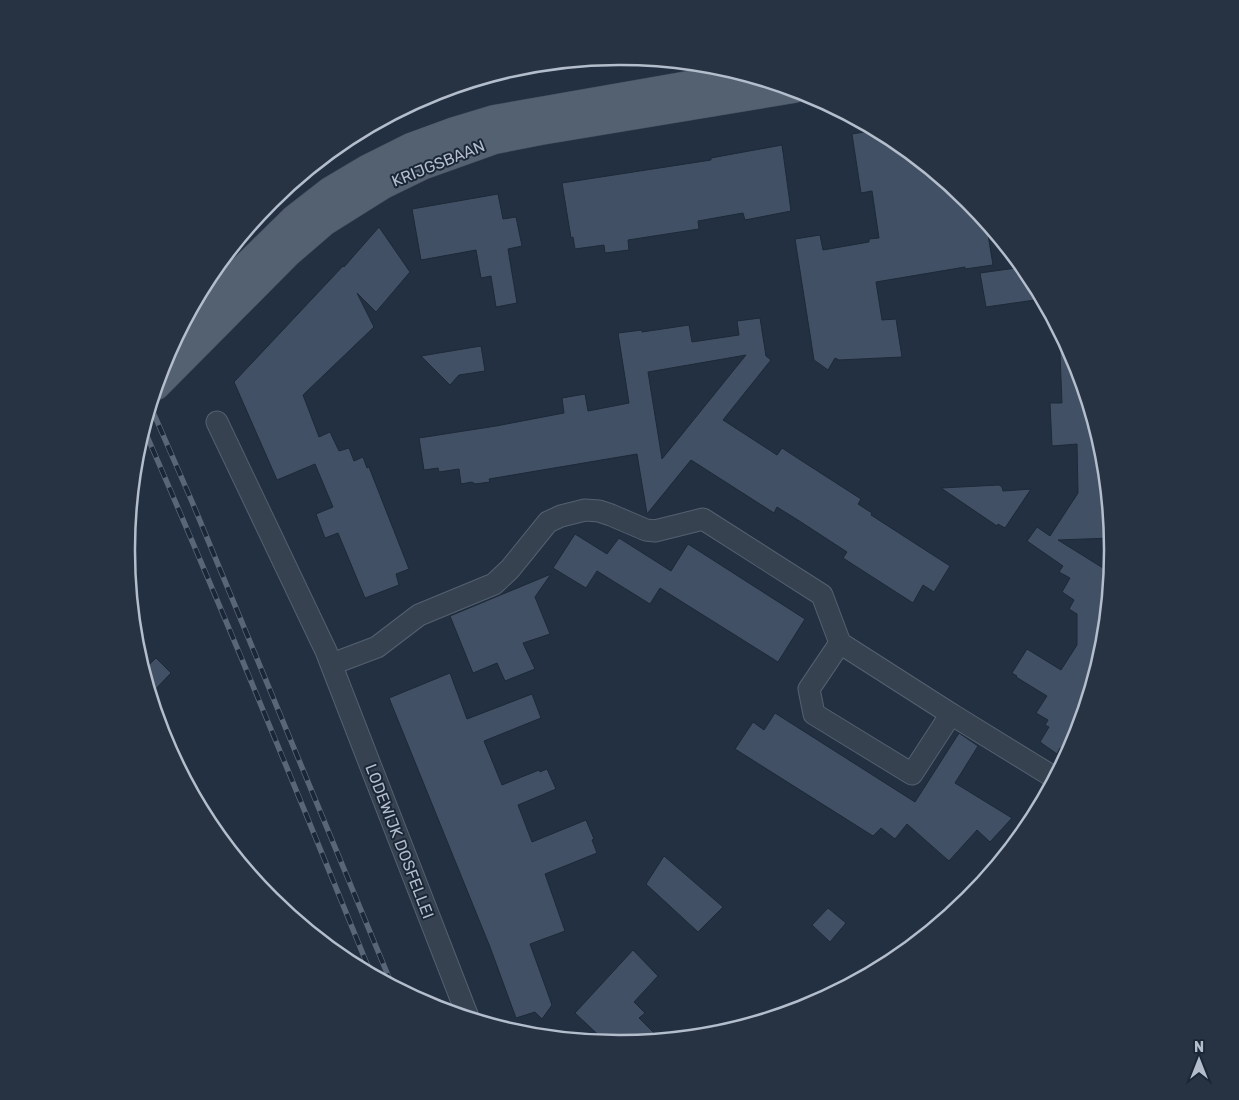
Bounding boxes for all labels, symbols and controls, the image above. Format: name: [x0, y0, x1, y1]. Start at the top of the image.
street label: KRIJGSBAAN: [389, 136, 487, 191]
street label: LODEWIJK DOSFELLEI: [361, 761, 438, 921]
north arrow: [1174, 1035, 1224, 1085]
text: N: [1194, 1039, 1204, 1056]

